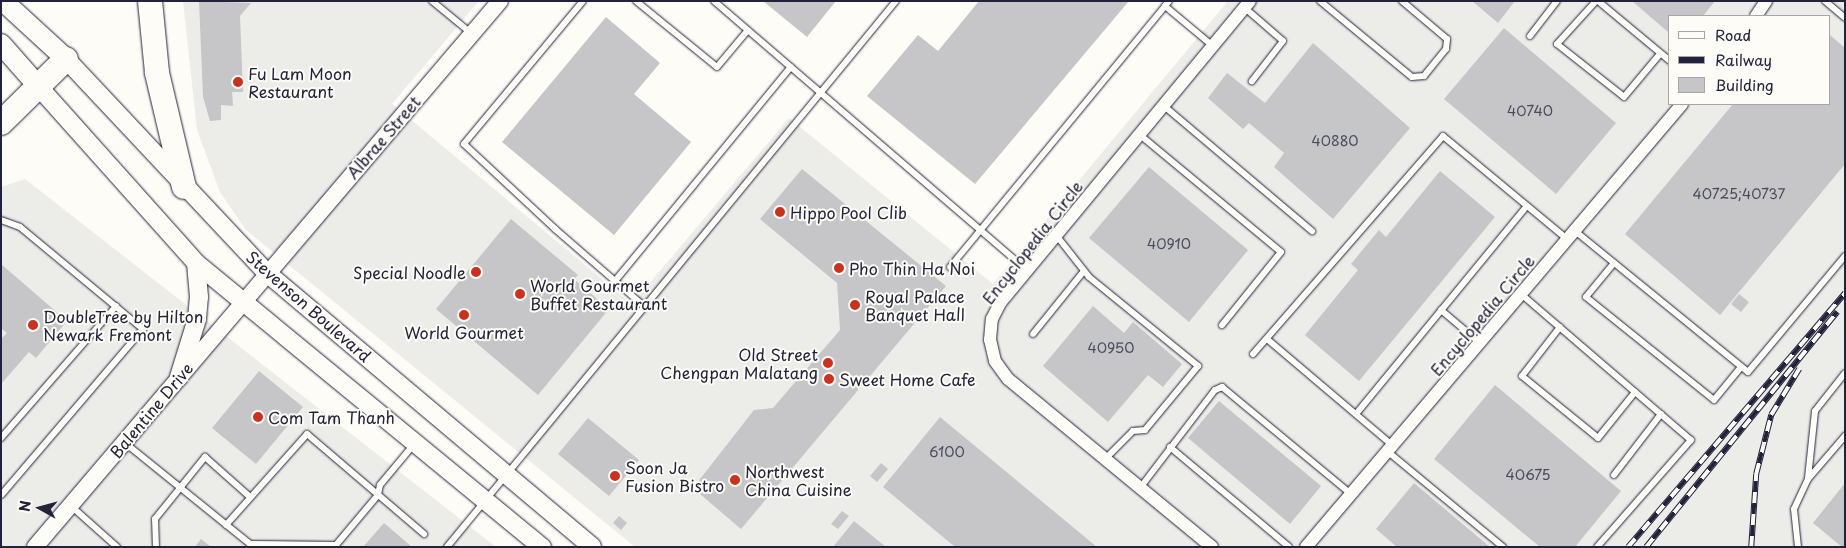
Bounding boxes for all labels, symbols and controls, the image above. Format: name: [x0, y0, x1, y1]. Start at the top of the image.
legend: [1668, 15, 1831, 105]
text: Road: [1715, 23, 1751, 46]
text: Railway: [1715, 48, 1772, 71]
place label: Fu Lam Moon Restaurant: [248, 63, 351, 101]
text: Building: [1715, 73, 1774, 96]
marker: Fu Lam Moon Restaurant: [232, 76, 244, 88]
street label: Albrae Street: [342, 92, 424, 182]
house number: 40740: [1507, 103, 1553, 119]
house number: 40880: [1311, 133, 1359, 149]
street label: Encyclopedia Circle: [978, 177, 1086, 307]
house number: 40725;40737: [1693, 186, 1785, 202]
place label: Hippo Pool Clib: [790, 202, 907, 222]
marker: Hippo Pool Clib: [774, 206, 786, 218]
house number: 40910: [1147, 236, 1191, 252]
street label: Stevenson Boulevard: [243, 247, 375, 365]
street label: Encyclopedia Circle: [1426, 251, 1538, 379]
place label: Pho Thin Ha Noi: [849, 258, 975, 278]
place label: Special Noodle: [352, 262, 466, 282]
marker: Pho Thin Ha Noi: [833, 262, 845, 274]
marker: Special Noodle: [470, 266, 482, 278]
place label: World Gourmet Buffet Restaurant: [530, 275, 668, 313]
place label: Royal Palace Banquet Hall: [865, 286, 966, 324]
marker: World Gourmet Buffet Restaurant: [514, 288, 526, 300]
marker: Royal Palace Banquet Hall: [849, 299, 861, 311]
place label: DoubleTree by Hilton Newark Fremont: [43, 306, 204, 344]
marker: World Gourmet: [458, 309, 470, 321]
marker: DoubleTree by Hilton Newark Fremont: [27, 319, 39, 331]
place label: World Gourmet: [404, 322, 524, 342]
house number: 40950: [1088, 340, 1134, 356]
place label: Old Street Chengpan Malatang: [660, 344, 818, 382]
marker: Old Street Chengpan Malatang: [822, 357, 834, 369]
street label: Balentine Drive: [106, 358, 196, 462]
place label: Sweet Home Cafe: [839, 369, 977, 389]
marker: Sweet Home Cafe: [823, 373, 835, 385]
place label: Com Tam Thanh: [268, 407, 395, 427]
marker: Com Tam Thanh: [252, 411, 264, 423]
house number: 6100: [929, 444, 965, 460]
place label: Soon Ja Fusion Bistro: [625, 457, 725, 495]
place label: Northwest China Cuisine: [745, 461, 852, 499]
house number: 40675: [1505, 467, 1551, 483]
marker: Soon Ja Fusion Bistro: [609, 470, 621, 482]
marker: Northwest China Cuisine: [729, 474, 741, 486]
north arrow: [15, 483, 65, 533]
text: N: [14, 499, 36, 513]

